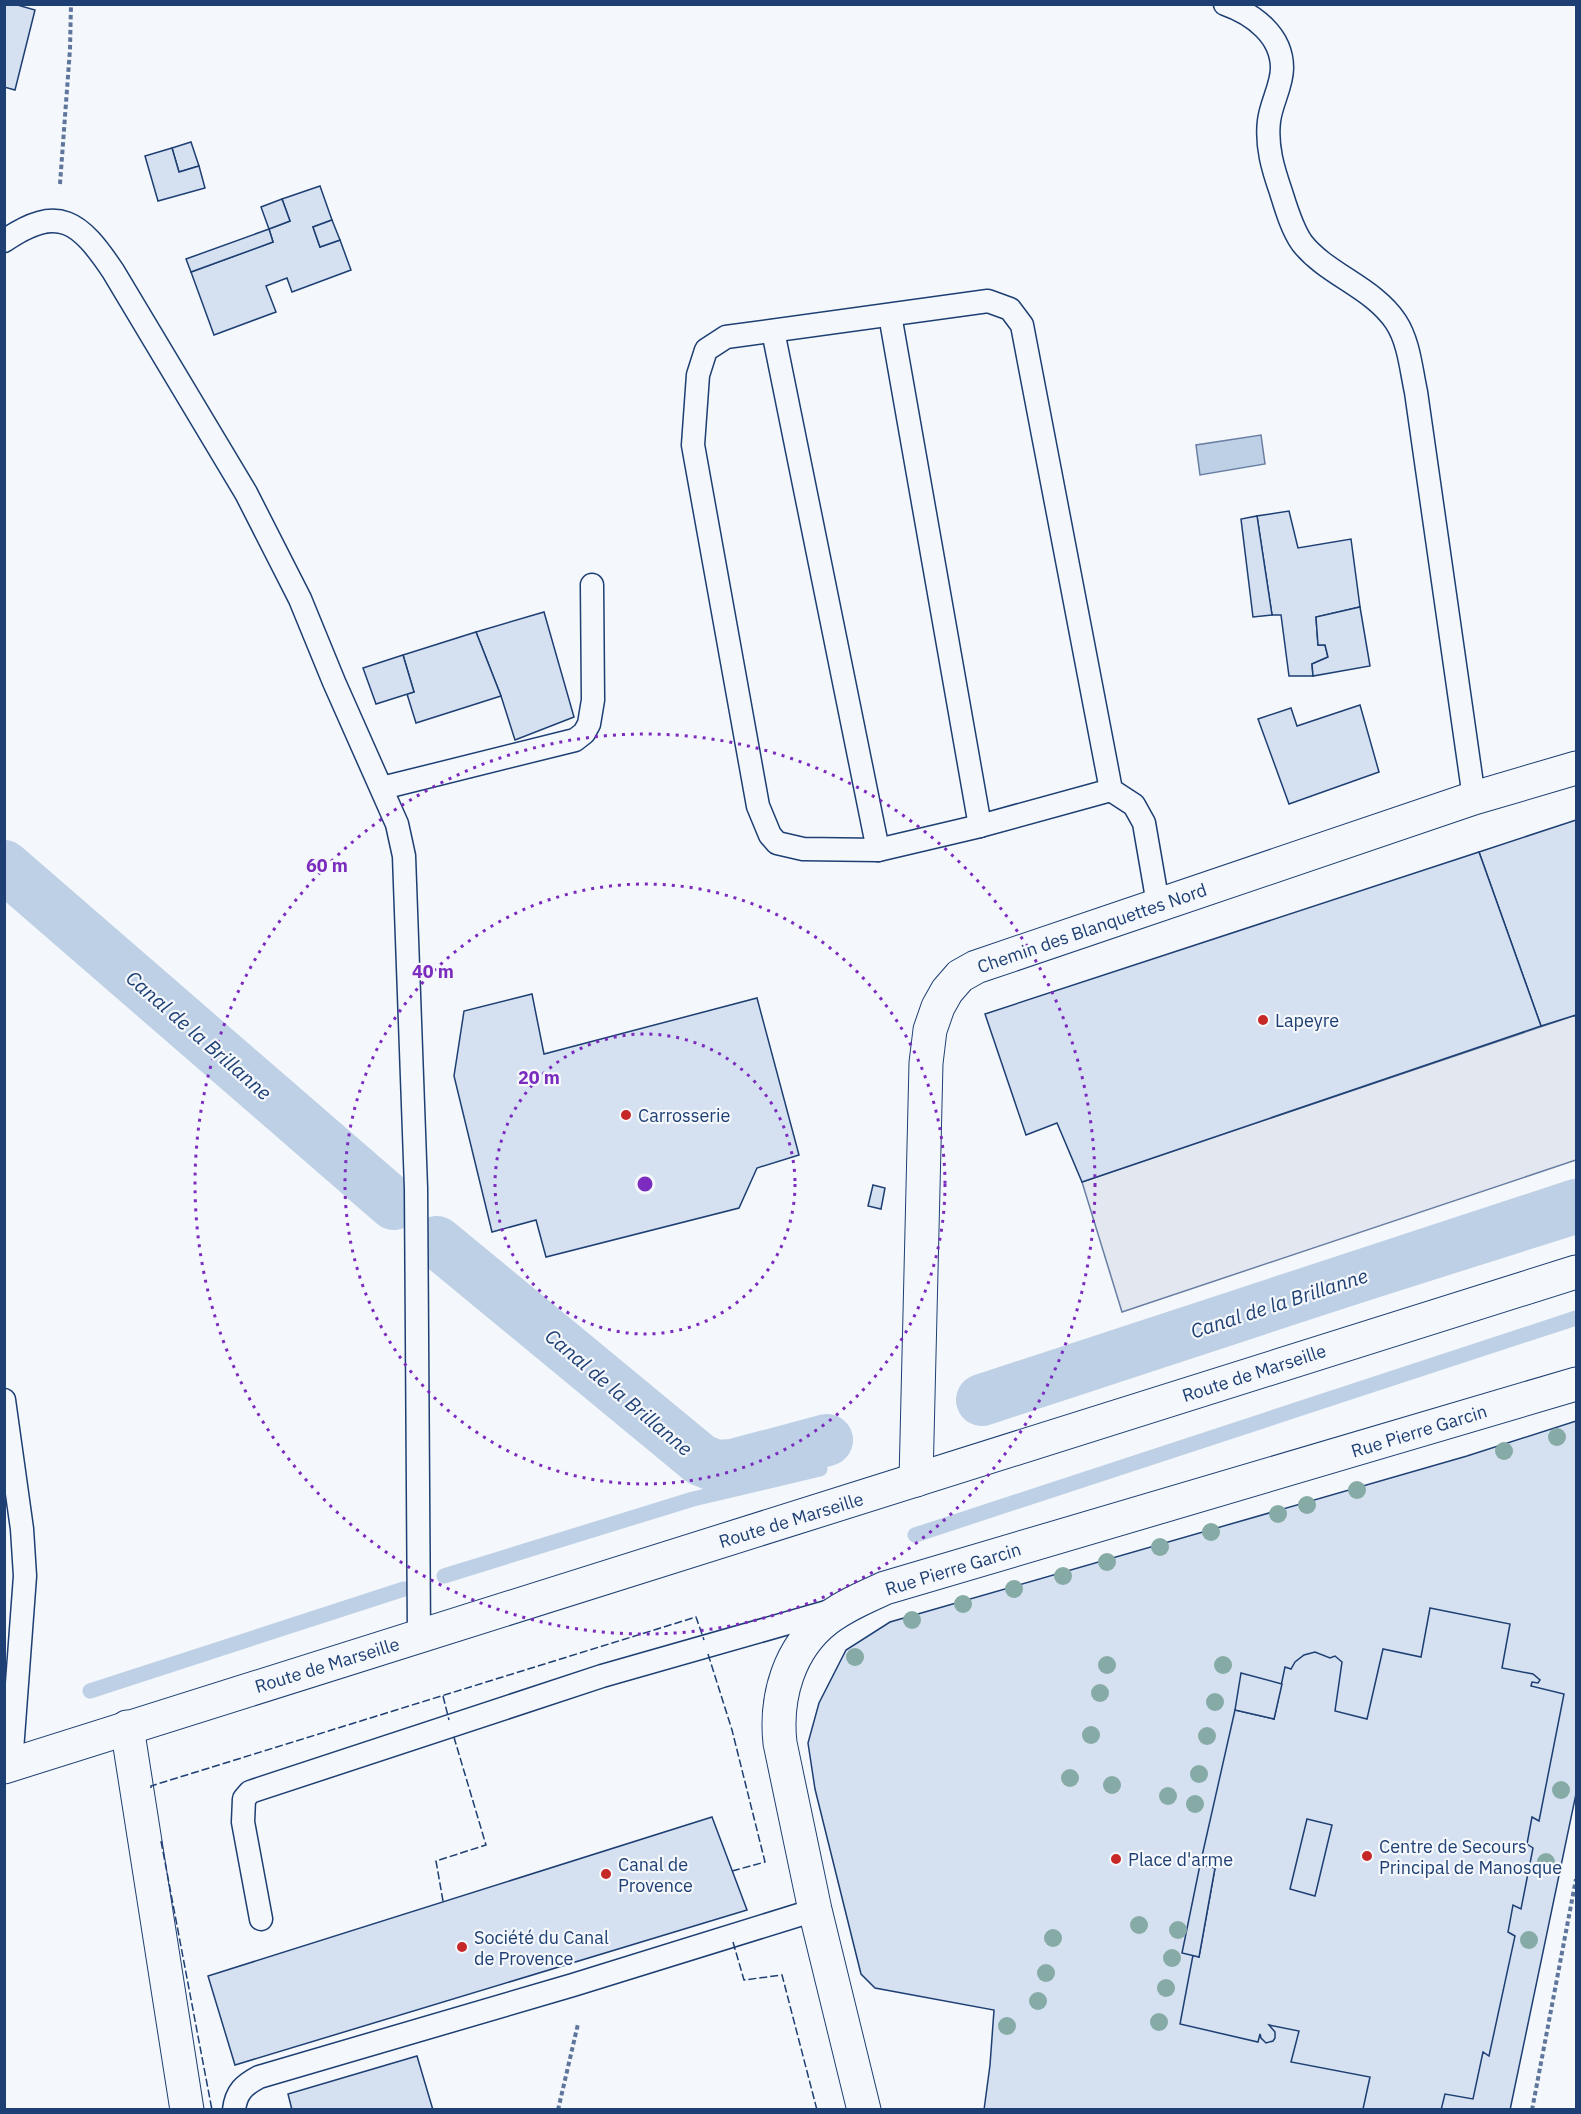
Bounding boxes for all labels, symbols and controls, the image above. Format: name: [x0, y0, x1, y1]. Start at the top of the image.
text: 60 m: [306, 854, 348, 877]
street label: Chemin des Blanquettes Nord: [974, 878, 1210, 978]
text: 40 m: [412, 960, 454, 983]
water label: Canal de la Brillanne: [120, 964, 278, 1106]
place label: Lapeyre: [1275, 1009, 1339, 1032]
marker: Lapeyre: [1256, 1013, 1270, 1027]
text: 20 m: [518, 1066, 560, 1089]
place label: Carrosserie: [638, 1104, 730, 1127]
marker: Carrosserie: [619, 1108, 633, 1122]
centre of rings: [635, 1174, 655, 1194]
water label: Canal de la Brillanne: [1187, 1262, 1371, 1344]
water label: Canal de la Brillanne: [540, 1322, 698, 1462]
street label: Route de Marseille: [1179, 1339, 1329, 1407]
street label: Rue Pierre Garcin: [1348, 1399, 1490, 1463]
street label: Route de Marseille: [716, 1487, 866, 1553]
street label: Rue Pierre Garcin: [882, 1537, 1024, 1601]
street label: Route de Marseille: [252, 1632, 402, 1698]
place label: Centre de Secours Principal de Manosque: [1379, 1835, 1562, 1879]
place label: Place d'arme: [1128, 1848, 1233, 1871]
marker: Centre de Secours Principal de Manosque: [1360, 1849, 1374, 1863]
marker: Place d'arme: [1109, 1852, 1123, 1866]
place label: Canal de Provence: [618, 1853, 693, 1897]
marker: Canal de Provence: [599, 1867, 613, 1881]
place label: Société du Canal de Provence: [474, 1926, 609, 1970]
marker: Société du Canal de Provence: [455, 1940, 469, 1954]

